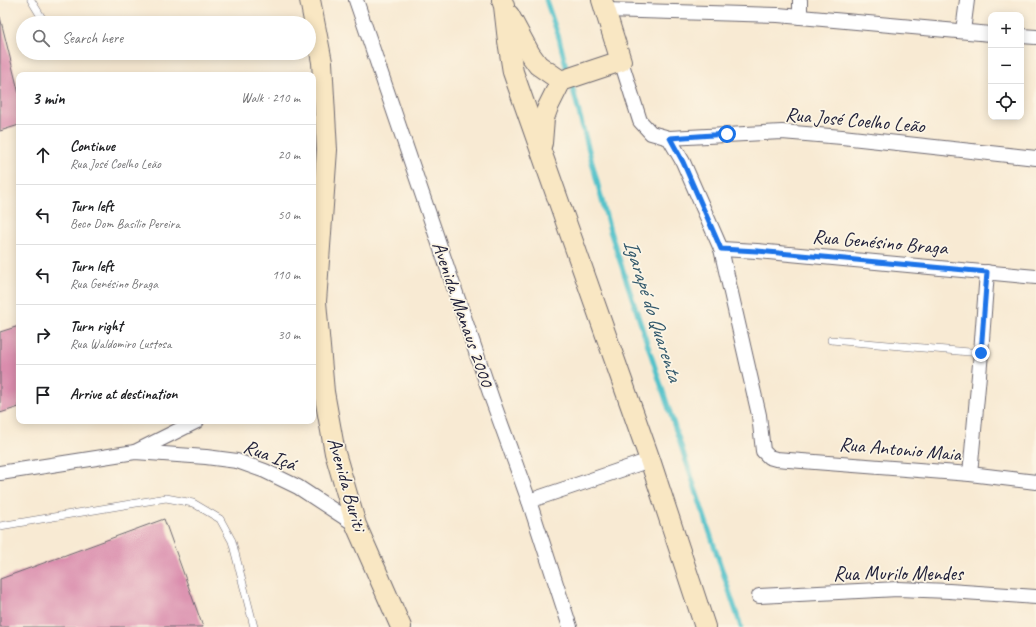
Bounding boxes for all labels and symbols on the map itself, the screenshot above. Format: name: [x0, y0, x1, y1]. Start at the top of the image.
street label: Rua José Coelho Leão: [784, 101, 927, 139]
route start: [718, 125, 736, 143]
street label: Rua Genésino Braga: [811, 224, 950, 260]
water label: Igarapé do Quarenta: [618, 236, 689, 387]
street label: Avenida Manaus 2000: [426, 238, 500, 392]
route end: [972, 344, 990, 362]
street label: Rua Antonio Maia: [838, 431, 964, 467]
street label: Rua Içá: [240, 434, 302, 477]
street label: Avenida Buriti: [322, 435, 373, 536]
street label: Rua Murilo Mendes: [833, 561, 965, 586]

